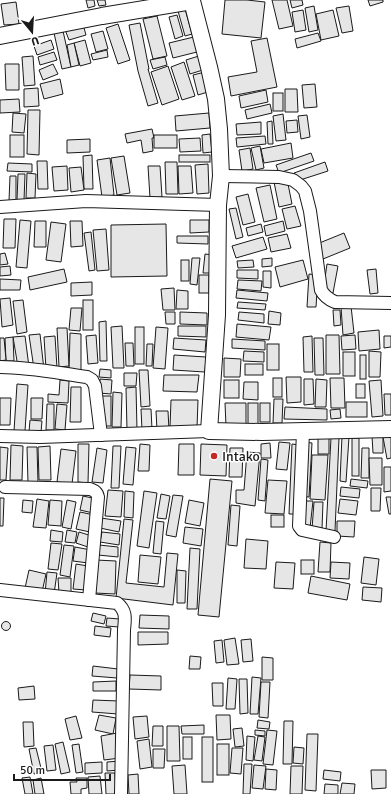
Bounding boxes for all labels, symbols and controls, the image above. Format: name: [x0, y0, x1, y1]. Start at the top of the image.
north arrow: [12, 12, 52, 52]
text: U: [29, 34, 40, 48]
place label: Intako: [222, 448, 260, 465]
marker: Intako: [209, 451, 219, 461]
scale bar: [14, 756, 110, 782]
text: 50 m: [20, 763, 45, 778]

